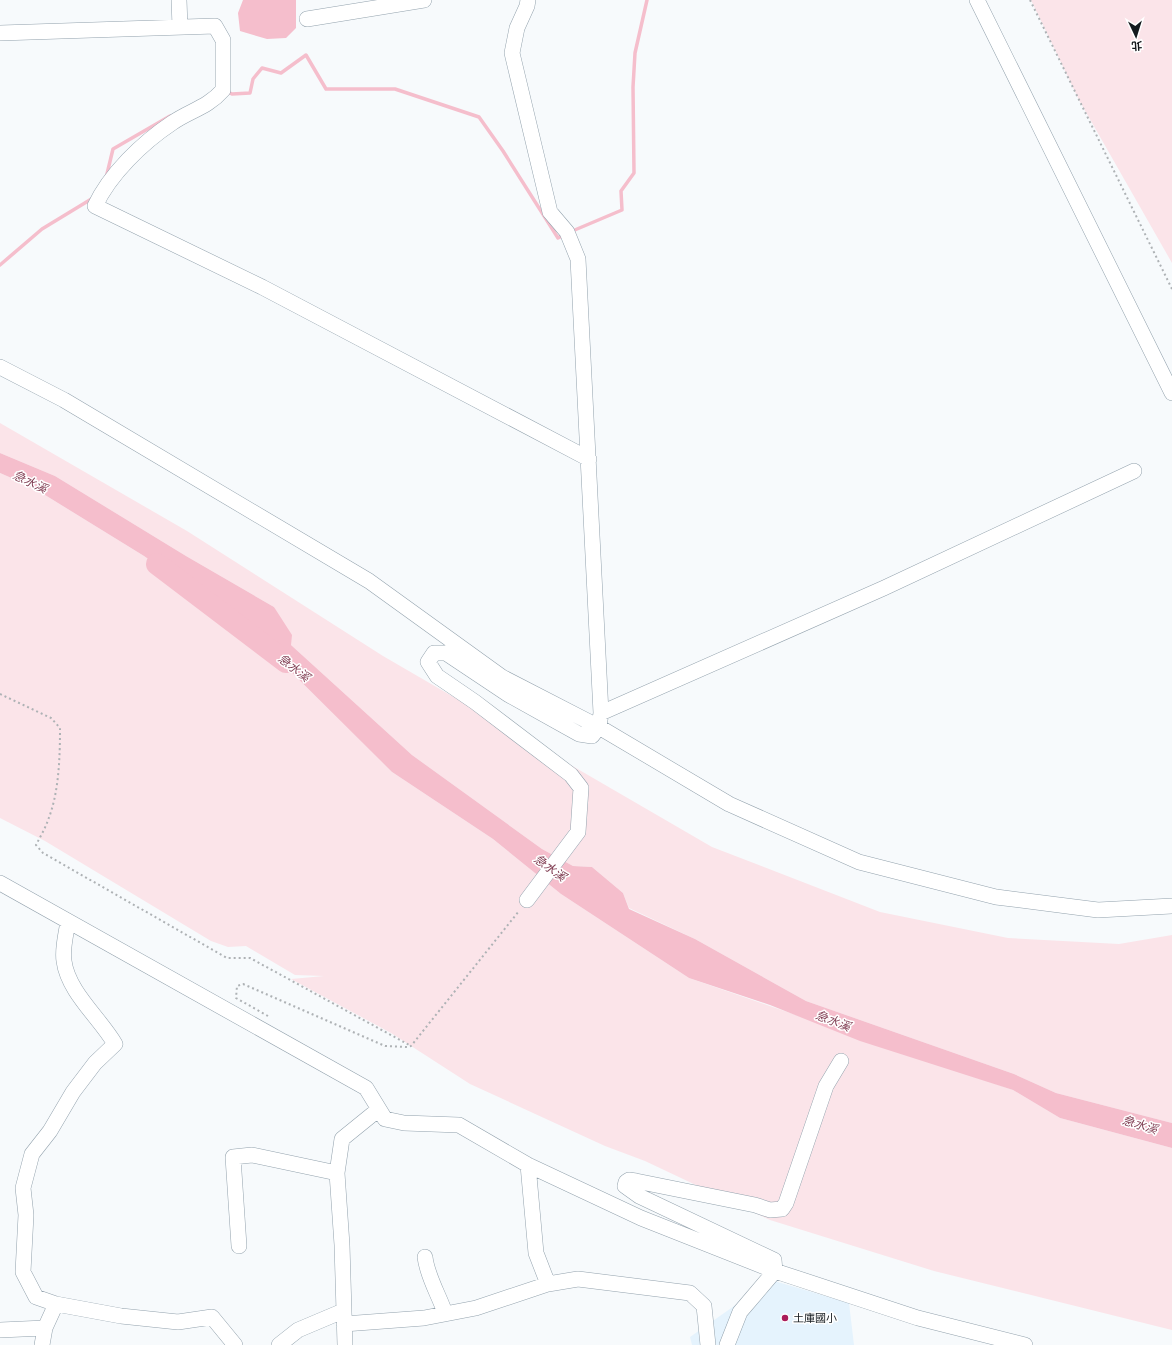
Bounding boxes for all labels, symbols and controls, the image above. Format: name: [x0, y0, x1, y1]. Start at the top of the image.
north arrow: [1116, 16, 1156, 56]
text: 北: [1131, 40, 1143, 52]
water label: 急水溪: [11, 468, 51, 497]
water label: 急水溪: [276, 651, 314, 686]
water label: 急水溪: [531, 852, 570, 885]
water label: 急水溪: [814, 1008, 854, 1035]
water label: 急水溪: [1121, 1113, 1161, 1138]
place label: 土庫國小: [793, 1312, 837, 1324]
marker: 土庫國小: [780, 1313, 790, 1323]

